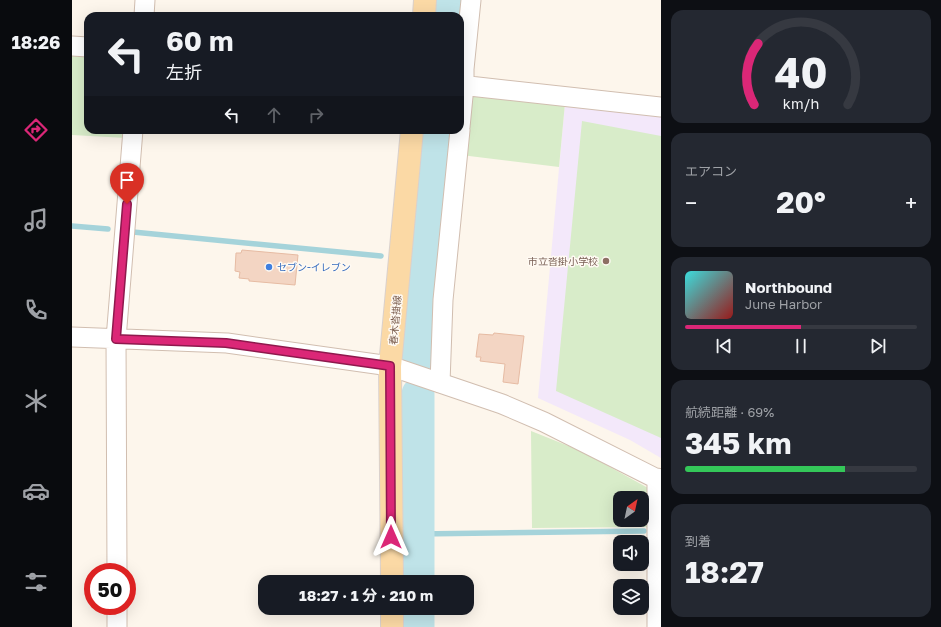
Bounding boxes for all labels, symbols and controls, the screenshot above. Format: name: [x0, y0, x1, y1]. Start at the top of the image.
text: 60 m: [166, 24, 233, 57]
icon: left: [100, 28, 152, 80]
text: 18:26: [12, 31, 60, 53]
text: 40: [774, 47, 828, 97]
text: 左折: [166, 61, 202, 83]
text: km/h: [783, 94, 819, 111]
icon: left: [221, 104, 243, 126]
icon: ahead: [263, 104, 285, 126]
icon: right: [305, 104, 327, 126]
icon: directions: [22, 116, 50, 144]
pin: [110, 163, 144, 204]
text: エアコン: [685, 163, 737, 179]
icon: arrive: [116, 169, 138, 191]
text: 20°: [776, 184, 826, 220]
text: −: [685, 189, 697, 216]
text: +: [905, 189, 917, 216]
icon: music: [22, 206, 50, 234]
place label: 市立沓掛小学校: [528, 255, 598, 267]
marker: 市立沓掛小学校: [601, 256, 611, 266]
place label: セブン-イレブン: [277, 261, 351, 273]
marker: セブン-イレブン: [264, 262, 274, 272]
text: Northbound: [745, 278, 832, 296]
street label: 春木沓掛線: [387, 295, 403, 345]
icon: phone: [22, 296, 50, 324]
text: June Harbor: [745, 296, 822, 312]
icon: previous: [713, 335, 735, 357]
icon: pause: [790, 335, 812, 357]
icon: next: [867, 335, 889, 357]
icon: climate: [22, 387, 50, 415]
text: 航続距離 · 69%: [685, 404, 774, 420]
text: 345 km: [685, 425, 792, 461]
icon: car: [22, 477, 50, 505]
north arrow: [613, 491, 649, 527]
map controls: [613, 491, 649, 615]
position arrow: [370, 516, 412, 558]
text: 到着: [685, 533, 711, 549]
button: sound: [613, 535, 649, 571]
text: 18:27: [685, 554, 764, 590]
speed limit sign: 50: [84, 563, 136, 615]
icon: filters: [22, 568, 50, 596]
button: layers: [613, 579, 649, 615]
text: 18:27 · 1 分 · 210 m: [299, 586, 433, 604]

